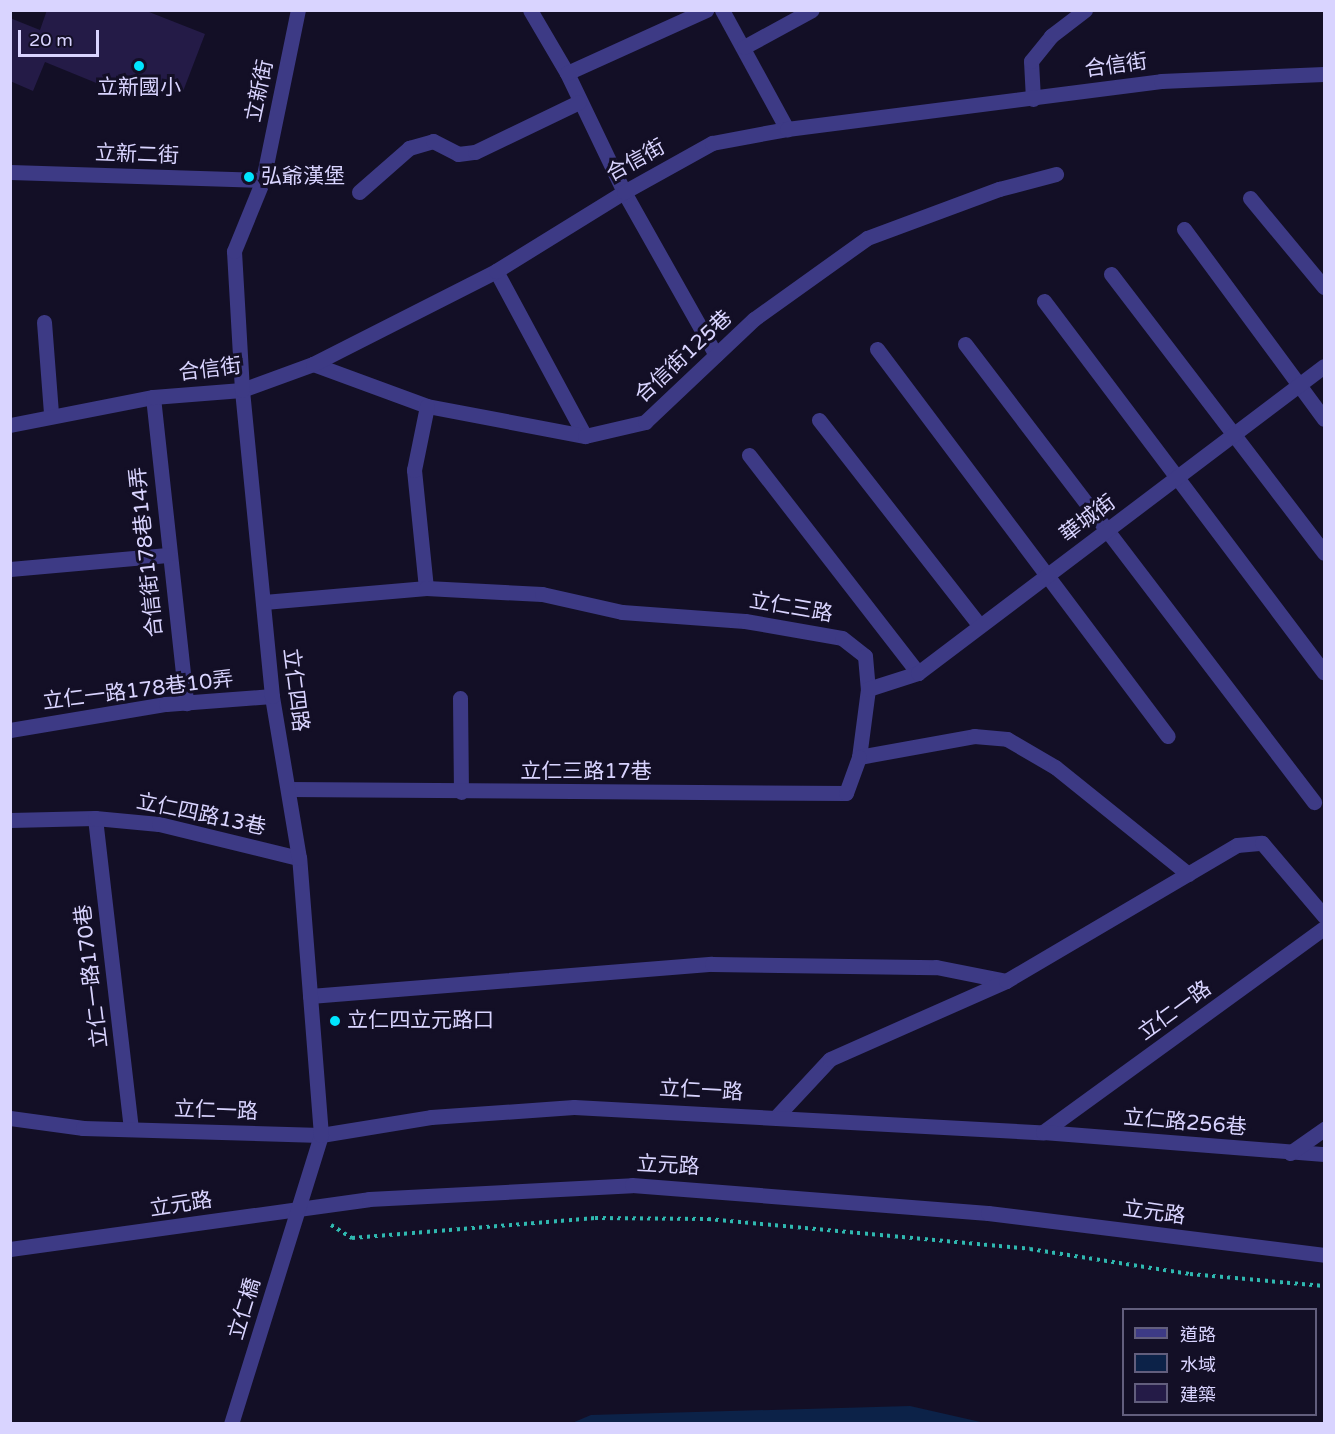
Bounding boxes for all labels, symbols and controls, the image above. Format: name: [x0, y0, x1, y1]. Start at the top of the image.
scale bar: [21, 18, 102, 56]
text: 20 m: [29, 29, 73, 51]
street label: 合信街: [1083, 49, 1149, 83]
street label: 立新街: [241, 58, 279, 124]
marker: 立新國小: [132, 59, 146, 73]
place label: 立新國小: [97, 75, 181, 101]
street label: 合信街: [602, 135, 670, 187]
street label: 立新二街: [95, 141, 179, 169]
place label: 弘爺漢堡: [261, 164, 345, 190]
marker: 弘爺漢堡: [242, 170, 256, 184]
street label: 合信街125巷: [630, 306, 738, 408]
street label: 合信街: [177, 354, 243, 386]
street label: 合信街178巷14弄: [126, 466, 168, 638]
street label: 華城街: [1055, 490, 1121, 548]
street label: 立仁三路: [747, 588, 835, 628]
street label: 立仁四路: [277, 647, 313, 733]
street label: 立仁一路178巷10弄: [41, 667, 235, 715]
street label: 立仁三路17巷: [520, 759, 652, 785]
street label: 立仁四路13巷: [134, 789, 268, 841]
street label: 立仁一路170巷: [71, 903, 113, 1049]
street label: 立仁一路: [1134, 976, 1216, 1046]
place label: 立仁四立元路口: [347, 1008, 494, 1034]
marker: 立仁四立元路口: [328, 1014, 342, 1028]
street label: 立仁一路: [658, 1076, 744, 1106]
street label: 立仁一路: [174, 1097, 258, 1125]
street label: 立仁路256巷: [1122, 1105, 1248, 1141]
street label: 立元路: [636, 1152, 700, 1180]
street label: 立元路: [148, 1188, 214, 1222]
street label: 立元路: [1121, 1196, 1187, 1230]
street label: 立仁橋: [224, 1275, 266, 1343]
legend: [1122, 1308, 1317, 1416]
text: 道路: [1180, 1324, 1216, 1346]
text: 水域: [1180, 1354, 1216, 1376]
text: 建築: [1180, 1384, 1216, 1406]

